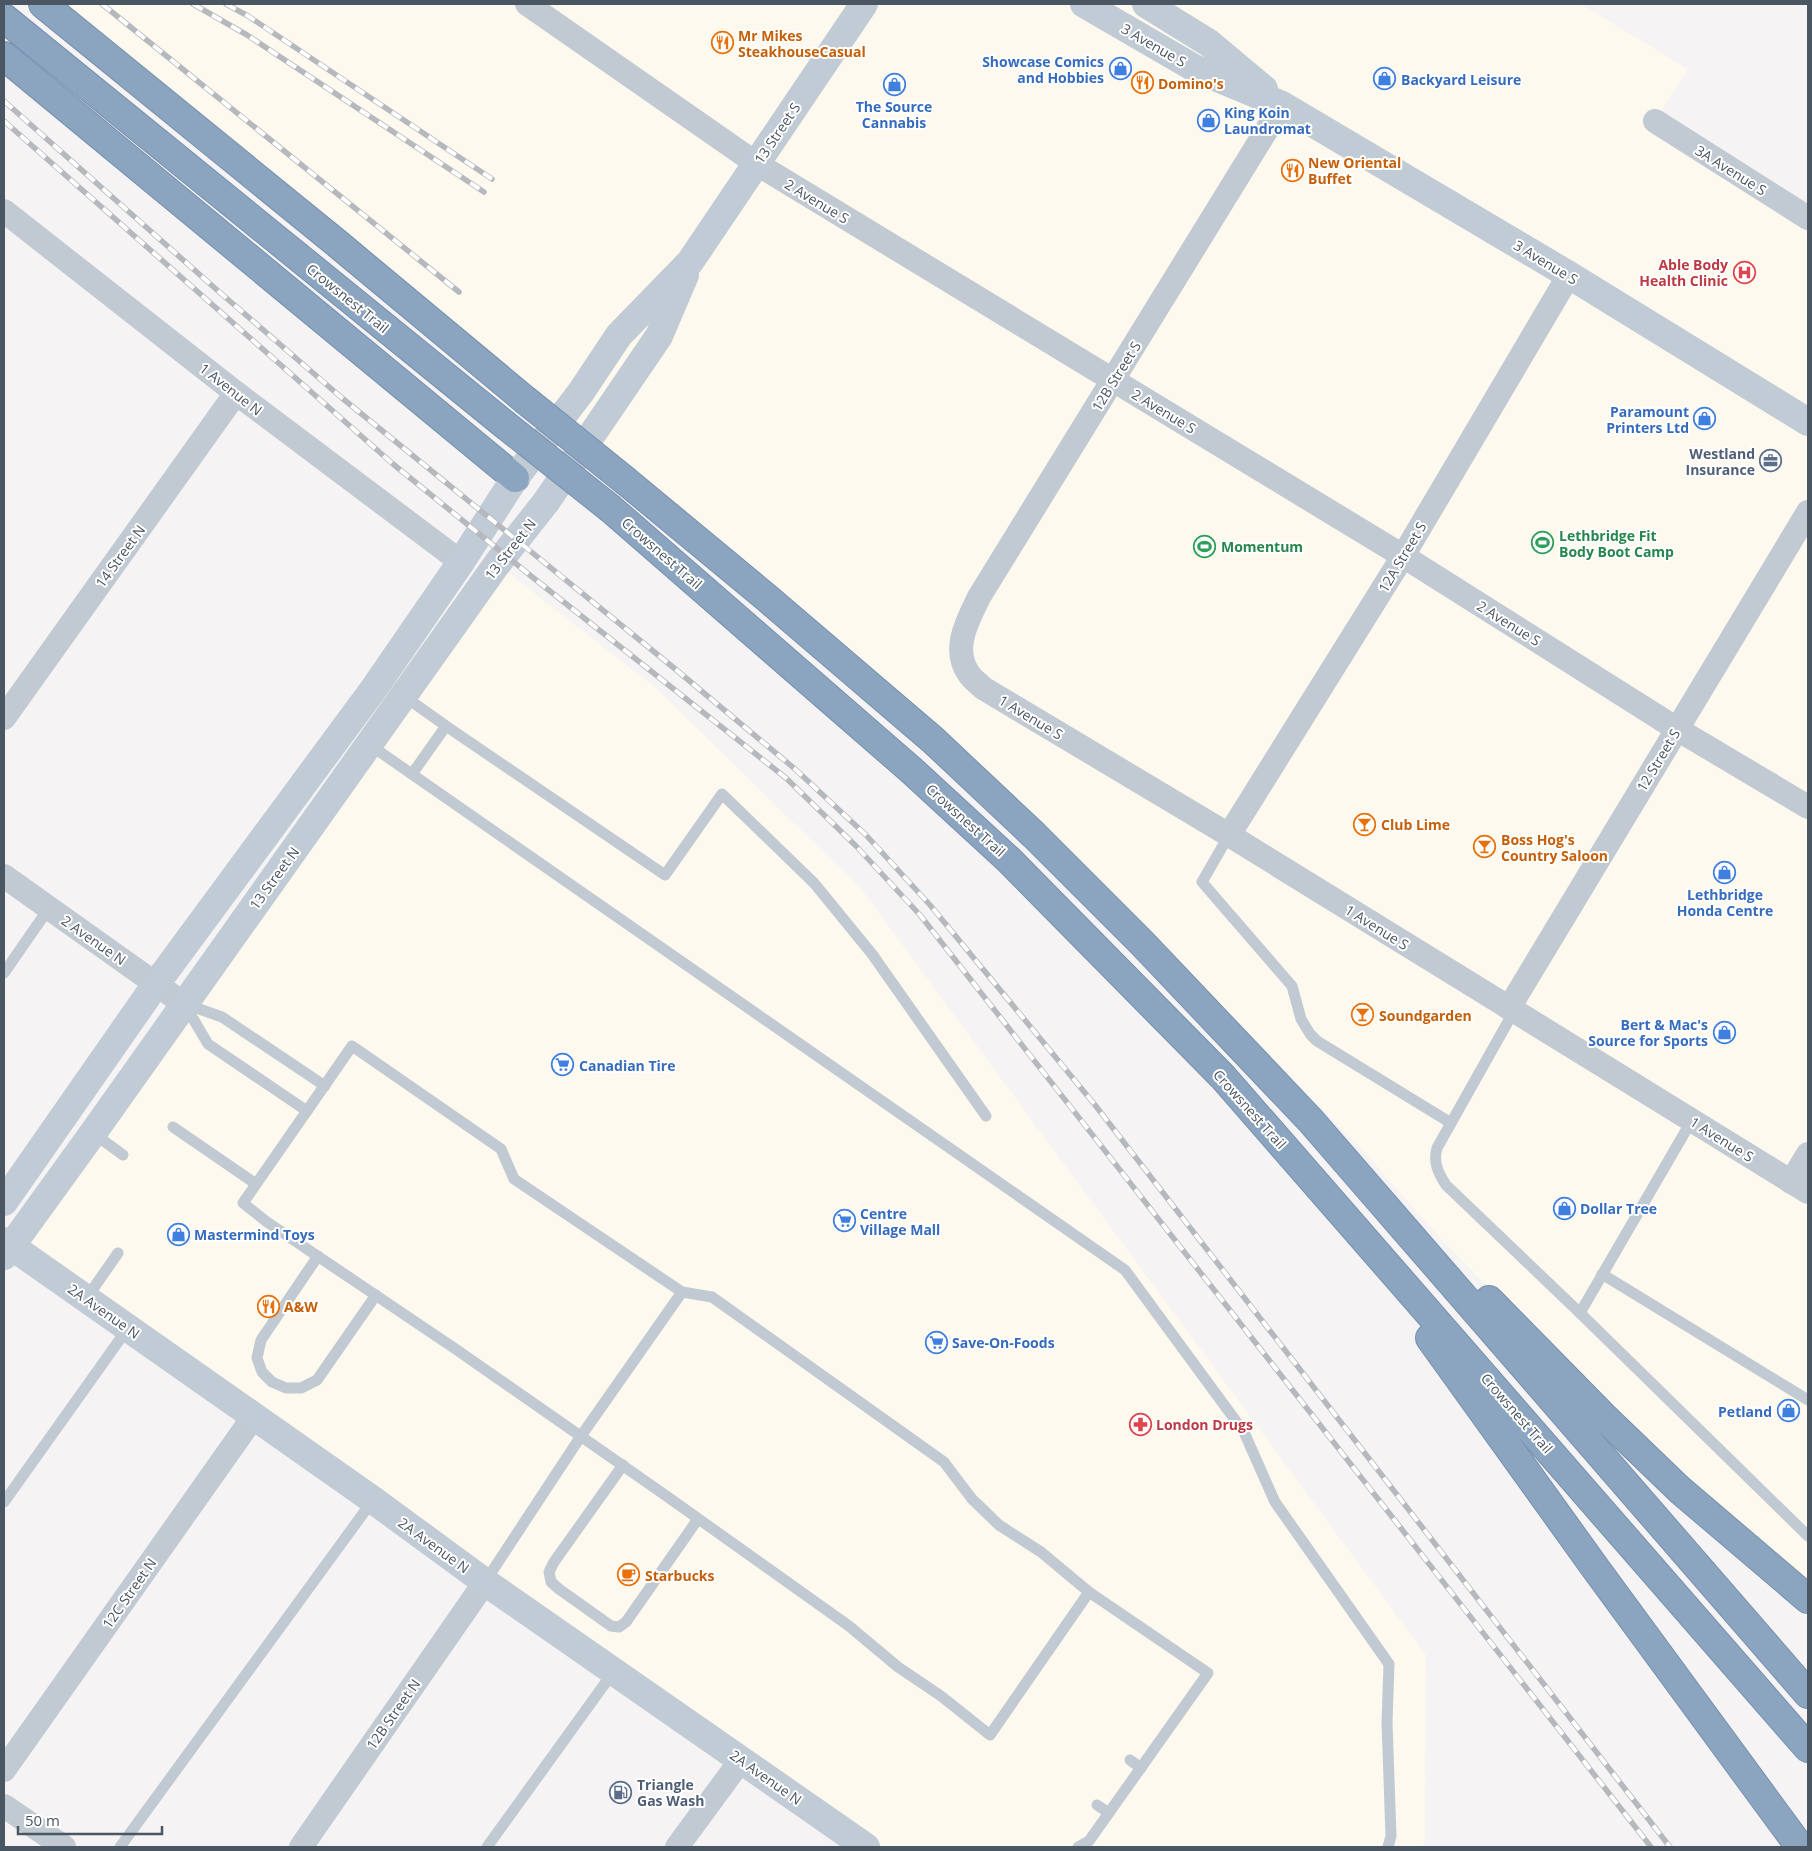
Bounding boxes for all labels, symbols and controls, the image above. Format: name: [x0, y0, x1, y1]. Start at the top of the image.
street label: 3 Avenue S: [1118, 19, 1190, 71]
place label: Mr Mikes SteakhouseCasual: [738, 26, 866, 61]
restaurant icon: Mr Mikes SteakhouseCasual: [710, 31, 734, 55]
place label: Showcase Comics and Hobbies: [982, 52, 1104, 87]
shop icon: Showcase Comics and Hobbies: [1108, 57, 1132, 81]
shop icon: Backyard Leisure: [1373, 67, 1397, 91]
place label: Backyard Leisure: [1401, 70, 1521, 89]
restaurant icon: Domino's: [1130, 71, 1154, 95]
shop icon: The Source Cannabis: [882, 72, 906, 96]
place label: Domino's: [1158, 74, 1224, 93]
place label: The Source Cannabis: [856, 97, 932, 132]
street label: 13 Street S: [750, 99, 804, 167]
place label: King Koin Laundromat: [1224, 103, 1311, 138]
shop icon: King Koin Laundromat: [1196, 108, 1220, 132]
street label: 3A Avenue S: [1692, 141, 1770, 199]
place label: New Oriental Buffet: [1308, 153, 1401, 188]
restaurant icon: New Oriental Buffet: [1280, 158, 1304, 182]
street label: 2 Avenue S: [781, 174, 853, 228]
street label: 3 Avenue S: [1510, 235, 1582, 289]
place label: Able Body Health Clinic: [1639, 255, 1728, 290]
street label: Crowsnest Trail: [303, 259, 393, 337]
hospital icon: Able Body Health Clinic: [1732, 260, 1756, 284]
street label: 12B Street S: [1087, 337, 1145, 415]
street label: 1 Avenue N: [196, 359, 266, 419]
street label: 2 Avenue S: [1128, 384, 1200, 438]
place label: Paramount Printers Ltd: [1606, 402, 1689, 437]
shop icon: Paramount Printers Ltd: [1693, 407, 1717, 431]
place label: Westland Insurance: [1686, 444, 1755, 479]
office icon: Westland Insurance: [1759, 449, 1783, 473]
street label: Crowsnest Trail: [618, 513, 706, 593]
street label: 13 Street N: [480, 514, 540, 584]
street label: 12A Street S: [1374, 518, 1430, 596]
street label: 14 Street N: [91, 521, 149, 591]
place label: Lethbridge Fit Body Boot Camp: [1559, 526, 1674, 561]
sports icon: Lethbridge Fit Body Boot Camp: [1531, 531, 1555, 555]
sports icon: Momentum: [1193, 534, 1217, 558]
place label: Momentum: [1221, 537, 1303, 556]
street label: 2 Avenue S: [1474, 596, 1544, 650]
street label: 1 Avenue S: [995, 690, 1067, 744]
street label: 12 Street S: [1632, 725, 1684, 795]
street label: Crowsnest Trail: [922, 779, 1010, 861]
bar icon: Club Lime: [1353, 812, 1377, 836]
place label: Club Lime: [1381, 815, 1450, 834]
place label: Boss Hog's Country Saloon: [1501, 830, 1608, 865]
bar icon: Boss Hog's Country Saloon: [1473, 835, 1497, 859]
street label: 13 Street N: [245, 843, 303, 913]
shop icon: Lethbridge Honda Centre: [1713, 860, 1737, 884]
place label: Lethbridge Honda Centre: [1677, 885, 1773, 920]
street label: 1 Avenue S: [1342, 900, 1412, 954]
street label: 2 Avenue N: [58, 911, 130, 969]
bar icon: Soundgarden: [1351, 1003, 1375, 1027]
place label: Soundgarden: [1379, 1006, 1472, 1025]
place label: Bert & Mac's Source for Sports: [1588, 1015, 1708, 1050]
shop icon: Bert & Mac's Source for Sports: [1712, 1020, 1736, 1044]
supermarket icon: Canadian Tire: [551, 1053, 575, 1077]
place label: Canadian Tire: [579, 1056, 675, 1075]
street label: Crowsnest Trail: [1209, 1065, 1291, 1153]
street label: 1 Avenue S: [1687, 1112, 1757, 1166]
shop icon: Dollar Tree: [1552, 1196, 1576, 1220]
place label: Dollar Tree: [1580, 1199, 1657, 1218]
place label: Centre Village Mall: [860, 1204, 940, 1239]
supermarket icon: Centre Village Mall: [832, 1209, 856, 1233]
shop icon: Mastermind Toys: [166, 1222, 190, 1246]
place label: Mastermind Toys: [194, 1225, 315, 1244]
street label: 2A Avenue N: [64, 1279, 144, 1343]
restaurant icon: A&W: [256, 1294, 280, 1318]
place label: A&W: [284, 1297, 318, 1316]
supermarket icon: Save-On-Foods: [924, 1330, 948, 1354]
place label: Save-On-Foods: [952, 1333, 1055, 1352]
street label: Crowsnest Trail: [1477, 1369, 1557, 1457]
shop icon: Petland: [1776, 1399, 1800, 1423]
place label: Petland: [1718, 1402, 1772, 1421]
pharmacy icon: London Drugs: [1128, 1412, 1152, 1436]
place label: London Drugs: [1156, 1415, 1253, 1434]
street label: 2A Avenue N: [395, 1513, 473, 1577]
street label: 12C Street N: [98, 1554, 160, 1632]
cafe icon: Starbucks: [617, 1563, 641, 1587]
place label: Starbucks: [645, 1566, 715, 1585]
street label: 12B Street N: [362, 1675, 424, 1753]
street label: 2A Avenue N: [726, 1745, 806, 1809]
place label: Triangle Gas Wash: [637, 1775, 704, 1810]
fuel station icon: Triangle Gas Wash: [609, 1780, 633, 1804]
scale bar: [18, 1804, 161, 1836]
text: 50 m: [25, 1810, 60, 1830]

